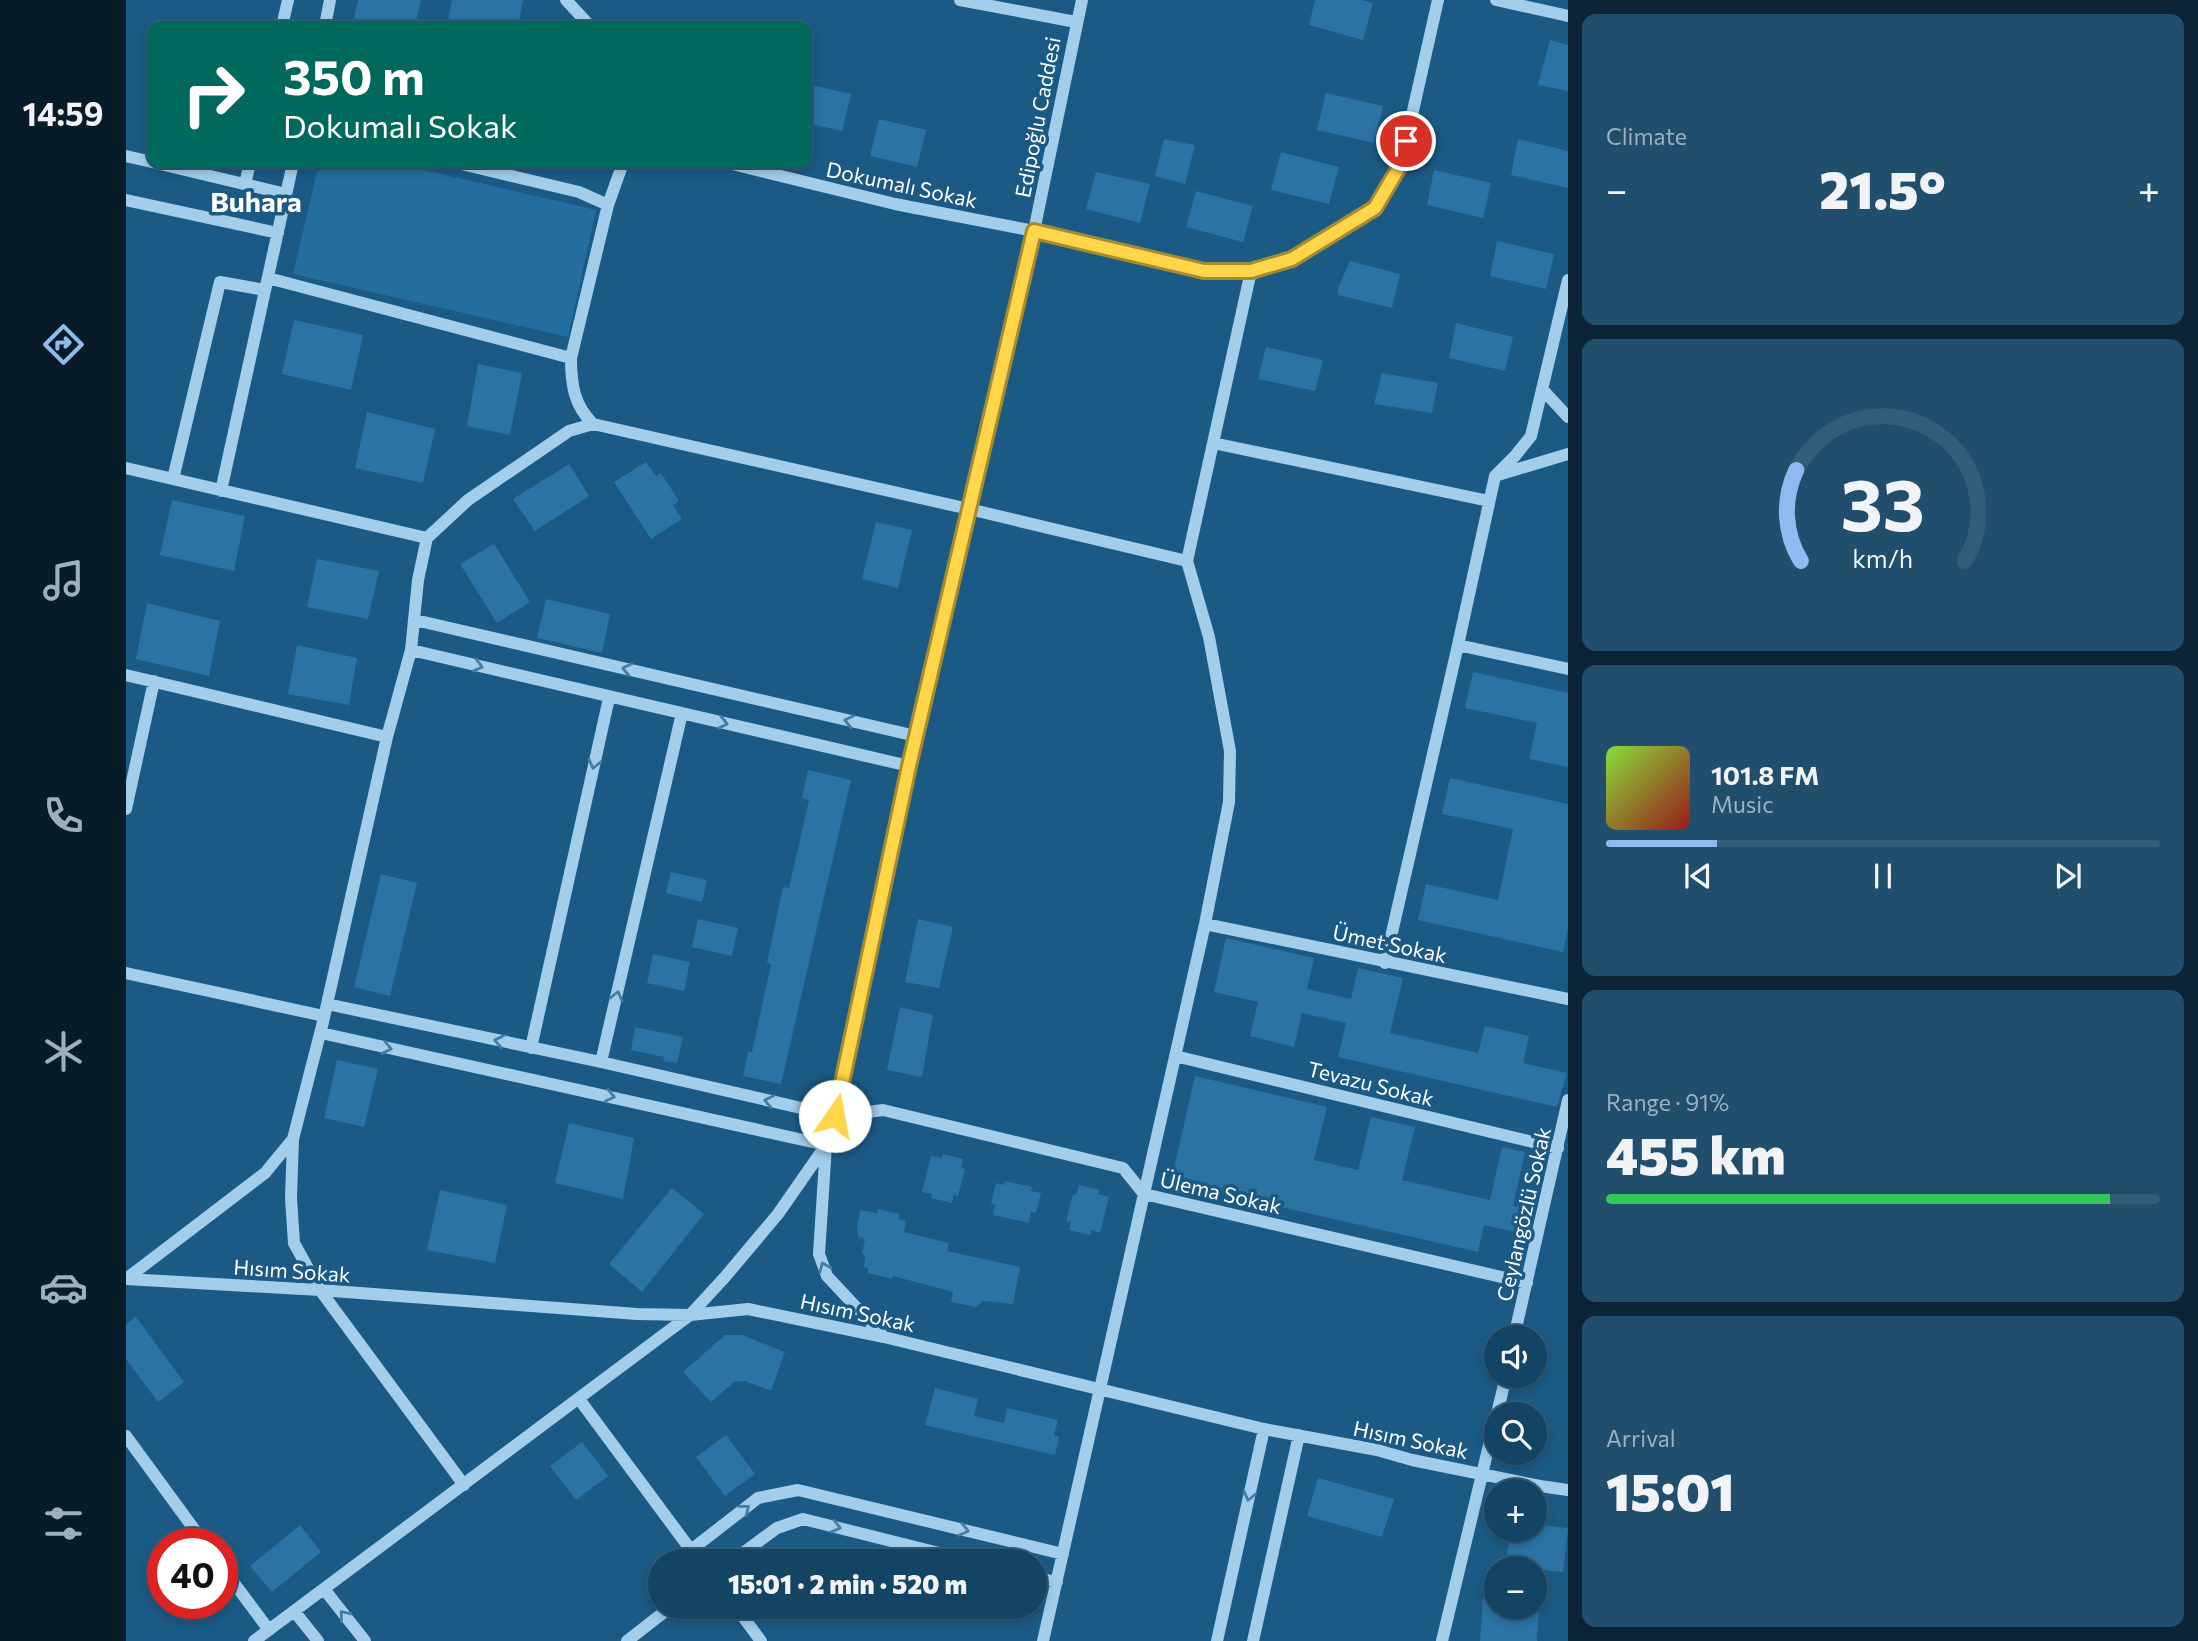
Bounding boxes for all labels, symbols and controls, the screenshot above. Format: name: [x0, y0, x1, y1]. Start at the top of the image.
street label: Edipoğlu Caddesi: [1009, 35, 1065, 199]
text: 350 m: [283, 45, 425, 105]
icon: right: [168, 49, 259, 140]
text: 14:59: [23, 93, 103, 133]
text: Dokumalı Sokak: [283, 105, 517, 145]
pin: [1376, 111, 1436, 171]
icon: arrive: [1387, 122, 1425, 160]
text: Climate: [1606, 122, 1687, 150]
street label: Dokumalı Sokak: [824, 156, 980, 212]
text: 21.5°: [1819, 156, 1946, 220]
text: −: [1606, 165, 1628, 212]
text: +: [2138, 165, 2160, 212]
district label: Buhara: [210, 184, 302, 218]
icon: directions: [39, 320, 88, 369]
text: 33: [1841, 458, 1925, 547]
text: km/h: [1853, 543, 1913, 573]
icon: music: [39, 556, 88, 605]
one-way arrow: [472, 658, 484, 672]
one-way arrow: [622, 663, 634, 678]
one-way arrow: [717, 715, 729, 729]
one-way arrow: [843, 715, 855, 729]
one-way arrow: [588, 758, 602, 770]
text: 101.8 FM: [1711, 759, 1819, 790]
text: Music: [1711, 790, 1774, 818]
icon: phone: [39, 791, 88, 840]
icon: previous: [1679, 857, 1717, 895]
icon: pause: [1864, 857, 1902, 895]
icon: next: [2049, 857, 2087, 895]
street label: Ümet Sokak: [1331, 919, 1449, 967]
one-way arrow: [608, 990, 623, 1002]
icon: climate: [39, 1027, 88, 1076]
one-way arrow: [493, 1034, 505, 1049]
one-way arrow: [381, 1039, 393, 1054]
street label: Tevazu Sokak: [1305, 1055, 1437, 1111]
position arrow: [798, 1079, 872, 1153]
one-way arrow: [604, 1087, 616, 1102]
text: Range · 91%: [1606, 1088, 1729, 1116]
one-way arrow: [763, 1094, 775, 1109]
text: 455 km: [1606, 1122, 1786, 1186]
street label: Ceylangözlü Sokak: [1491, 1124, 1555, 1304]
street label: Ülema Sokak: [1158, 1166, 1284, 1218]
street label: Hısım Sokak: [233, 1253, 351, 1287]
one-way arrow: [818, 1262, 832, 1274]
icon: car: [39, 1263, 88, 1312]
street label: Hısım Sokak: [798, 1288, 918, 1336]
map controls: [1484, 1325, 1547, 1619]
button: sound: [1484, 1325, 1547, 1388]
button: search: [1484, 1402, 1547, 1465]
street label: Hısım Sokak: [1351, 1415, 1471, 1463]
text: Arrival: [1606, 1424, 1676, 1452]
text: 15:01: [1606, 1458, 1735, 1522]
button: +: [1484, 1479, 1547, 1542]
one-way arrow: [1243, 1490, 1257, 1502]
icon: filters: [39, 1499, 88, 1548]
one-way arrow: [737, 1504, 750, 1517]
one-way arrow: [830, 1519, 842, 1533]
one-way arrow: [958, 1522, 970, 1536]
speed limit sign: 40: [147, 1528, 238, 1619]
button: −: [1484, 1556, 1547, 1619]
text: 15:01 · 2 min · 520 m: [728, 1568, 967, 1599]
one-way arrow: [340, 1610, 353, 1623]

